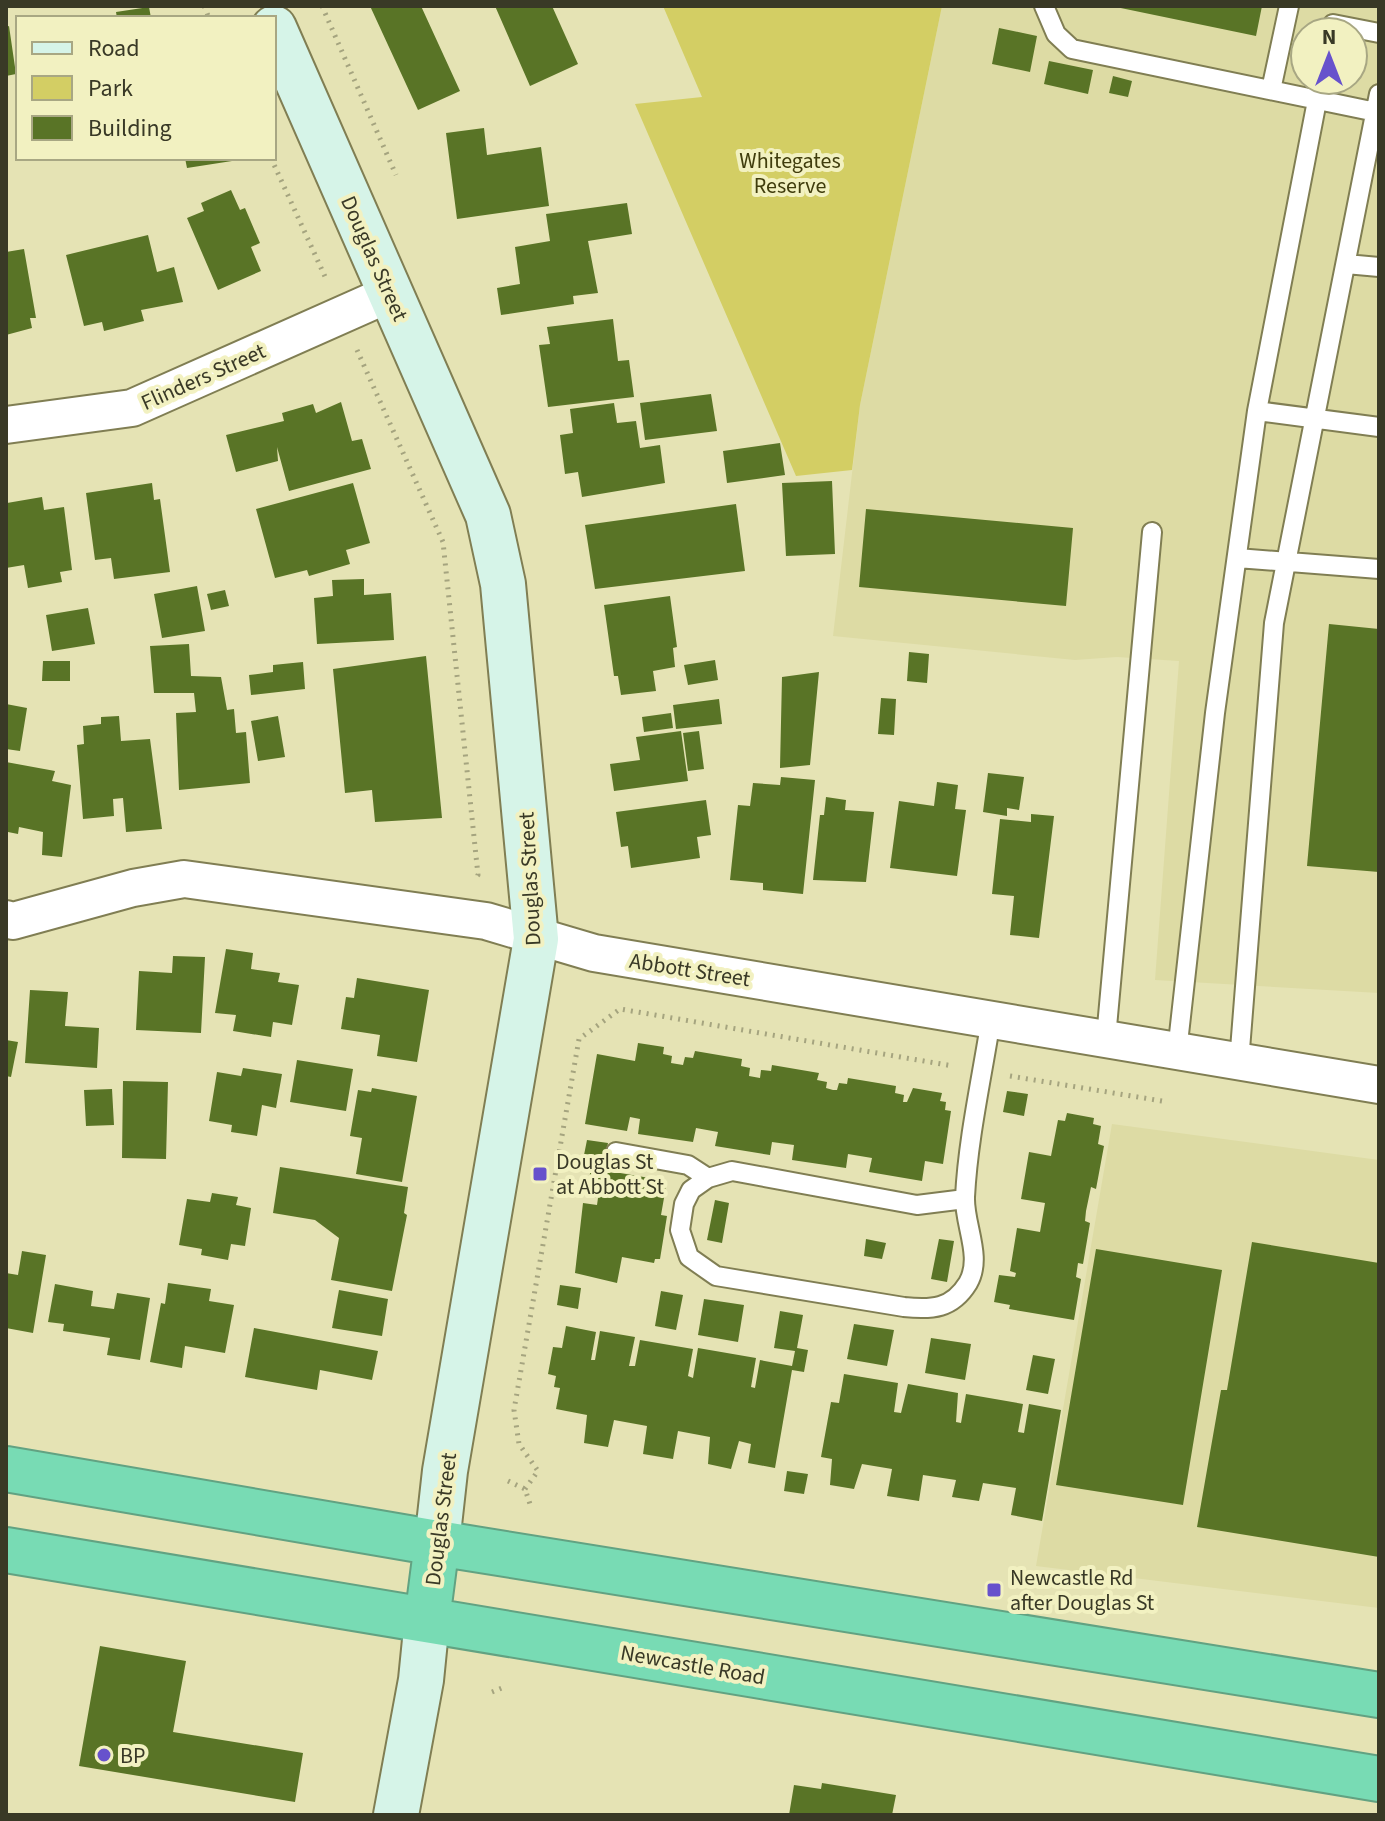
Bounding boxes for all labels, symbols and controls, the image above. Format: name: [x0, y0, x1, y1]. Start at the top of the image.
legend: [16, 16, 276, 160]
north arrow: [1289, 16, 1369, 96]
text: N: [1322, 21, 1336, 53]
text: Road: [88, 31, 140, 66]
text: Park: [88, 71, 133, 106]
text: Building: [88, 111, 172, 146]
park label: Whitegates Reserve: [739, 145, 841, 202]
street label: Douglas Street: [332, 191, 416, 327]
street label: Flinders Street: [136, 335, 271, 419]
street label: Douglas Street: [510, 811, 549, 947]
street label: Abbott Street: [627, 945, 753, 995]
place label: Douglas St at Abbott St: [556, 1146, 665, 1203]
marker: Douglas St at Abbott St: [531, 1165, 549, 1183]
street label: Douglas Street: [417, 1450, 465, 1588]
place label: Newcastle Rd after Douglas St: [1010, 1562, 1155, 1619]
marker: Newcastle Rd after Douglas St: [985, 1581, 1003, 1599]
street label: Newcastle Road: [618, 1637, 768, 1693]
place label: BP: [120, 1740, 145, 1772]
marker: BP: [95, 1746, 113, 1764]

